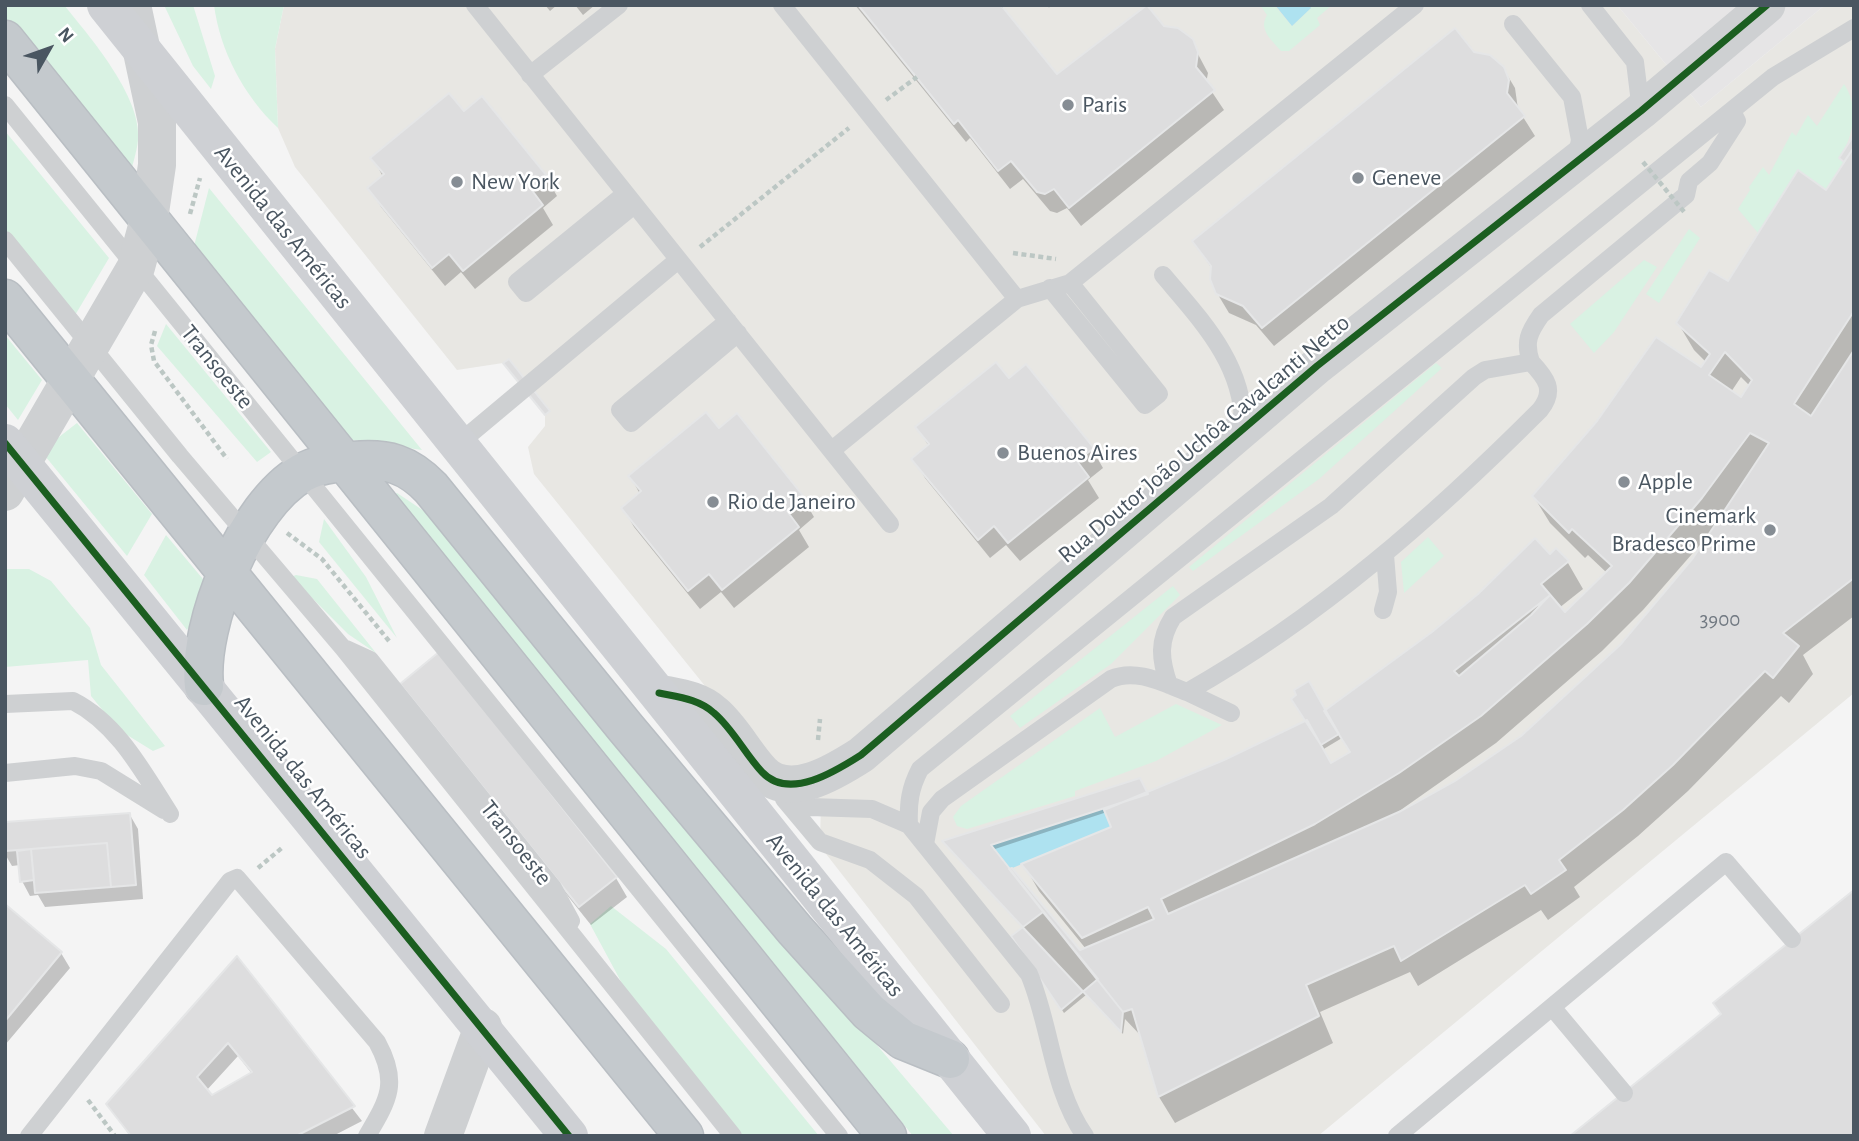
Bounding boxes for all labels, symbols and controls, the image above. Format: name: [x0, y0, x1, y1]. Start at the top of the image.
north arrow: [14, 14, 84, 84]
text: N: [54, 24, 77, 46]
place label: Paris: [1082, 91, 1127, 119]
marker: Paris: [1060, 97, 1076, 113]
street label: Avenida das Américas: [208, 139, 358, 315]
place label: Geneve: [1372, 164, 1441, 192]
place label: New York: [471, 168, 560, 196]
marker: Geneve: [1350, 170, 1366, 186]
marker: New York: [449, 174, 465, 190]
street label: Rua Doutor João Uchôa Cavalcanti Netto: [1052, 308, 1356, 570]
street label: Transoeste: [174, 319, 260, 415]
place label: Buenos Aires: [1017, 439, 1138, 467]
marker: Buenos Aires: [995, 445, 1011, 461]
place label: Apple: [1638, 468, 1693, 496]
marker: Apple: [1616, 474, 1632, 490]
place label: Rio de Janeiro: [727, 488, 856, 516]
marker: Rio de Janeiro: [705, 494, 721, 510]
place label: Cinemark Bradesco Prime: [1611, 502, 1756, 558]
marker: Cinemark Bradesco Prime: [1762, 522, 1778, 538]
house number: 3900: [1700, 607, 1740, 633]
street label: Avenida das Américas: [228, 689, 378, 865]
street label: Transoeste: [474, 795, 558, 891]
street label: Avenida das Américas: [760, 827, 910, 1003]

